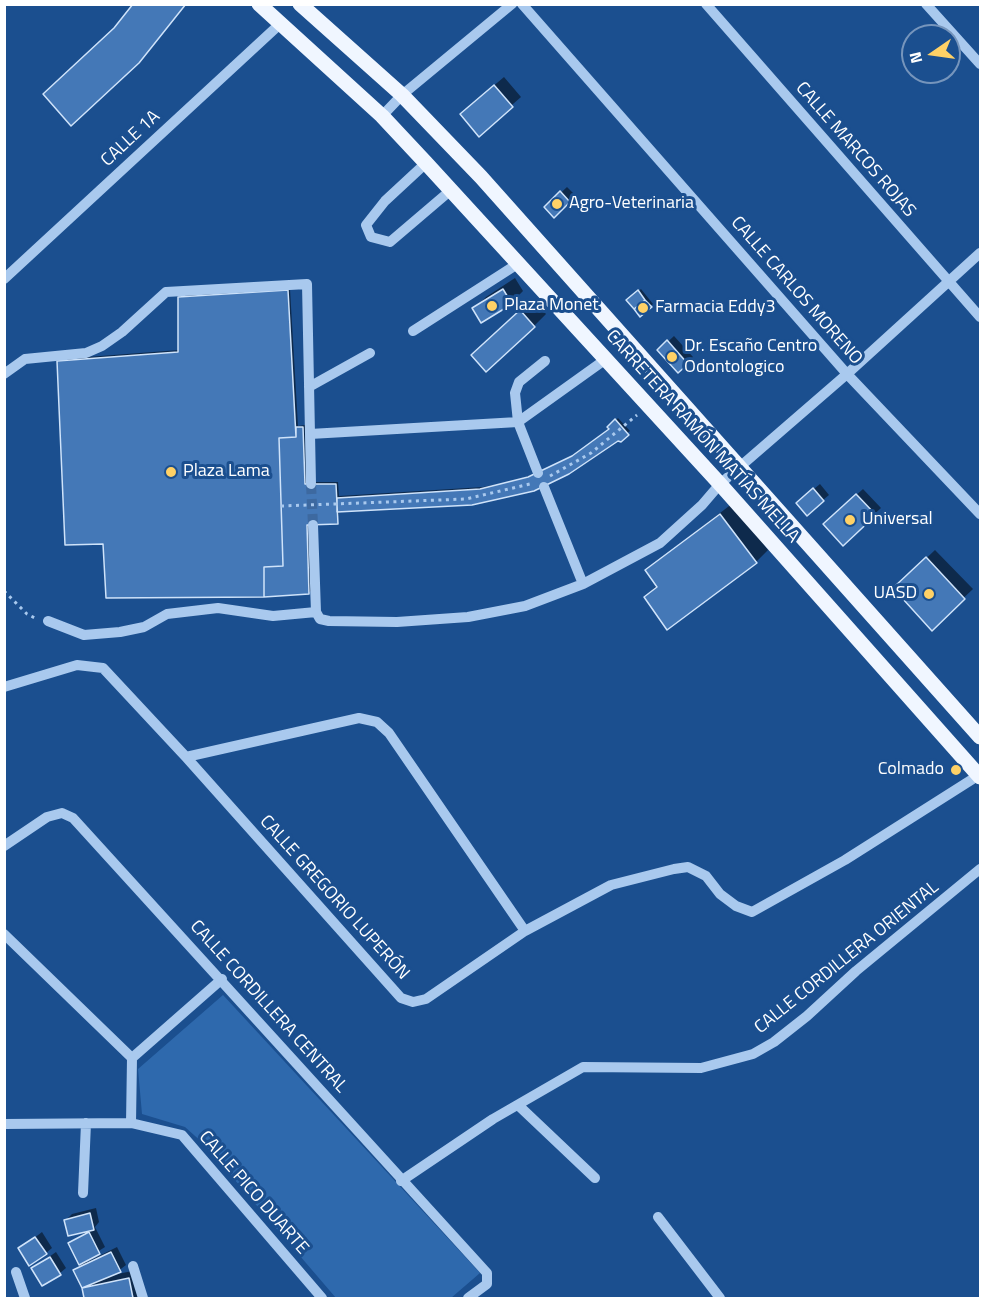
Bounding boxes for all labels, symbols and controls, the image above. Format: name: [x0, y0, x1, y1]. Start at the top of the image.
north arrow: [901, 24, 961, 84]
text: N: [902, 49, 928, 66]
street label: CALLE MARCOS ROJAS: [790, 78, 920, 222]
street label: CALLE 1A: [97, 106, 165, 172]
place label: Agro-Veterinaria: [569, 193, 694, 215]
marker: Agro-Veterinaria: [550, 197, 564, 211]
street label: CALLE CARLOS MORENO: [726, 213, 866, 369]
place label: Plaza Monet: [504, 295, 599, 317]
place label: Farmacia Eddy3: [655, 297, 776, 319]
marker: Plaza Monet: [485, 299, 499, 313]
marker: Farmacia Eddy3: [636, 301, 650, 315]
street label: CARRETERA RAMÓN MATÍAS MELLA: [601, 326, 803, 548]
place label: Dr. Escaño Centro Odontologico: [684, 336, 817, 378]
marker: Dr. Escaño Centro Odontologico: [665, 350, 679, 364]
place label: Plaza Lama: [183, 461, 270, 483]
marker: Plaza Lama: [164, 465, 178, 479]
place label: Universal: [862, 509, 933, 531]
marker: Universal: [843, 513, 857, 527]
place label: UASD: [874, 583, 917, 605]
marker: UASD: [922, 587, 936, 601]
place label: Colmado: [878, 759, 944, 781]
marker: Colmado: [949, 763, 963, 777]
street label: CALLE GREGORIO LUPERÓN: [254, 811, 414, 985]
street label: CALLE CORDILLERA ORIENTAL: [751, 877, 943, 1039]
street label: CALLE CORDILLERA CENTRAL: [185, 916, 351, 1098]
street label: CALLE PICO DUARTE: [194, 1127, 312, 1259]

